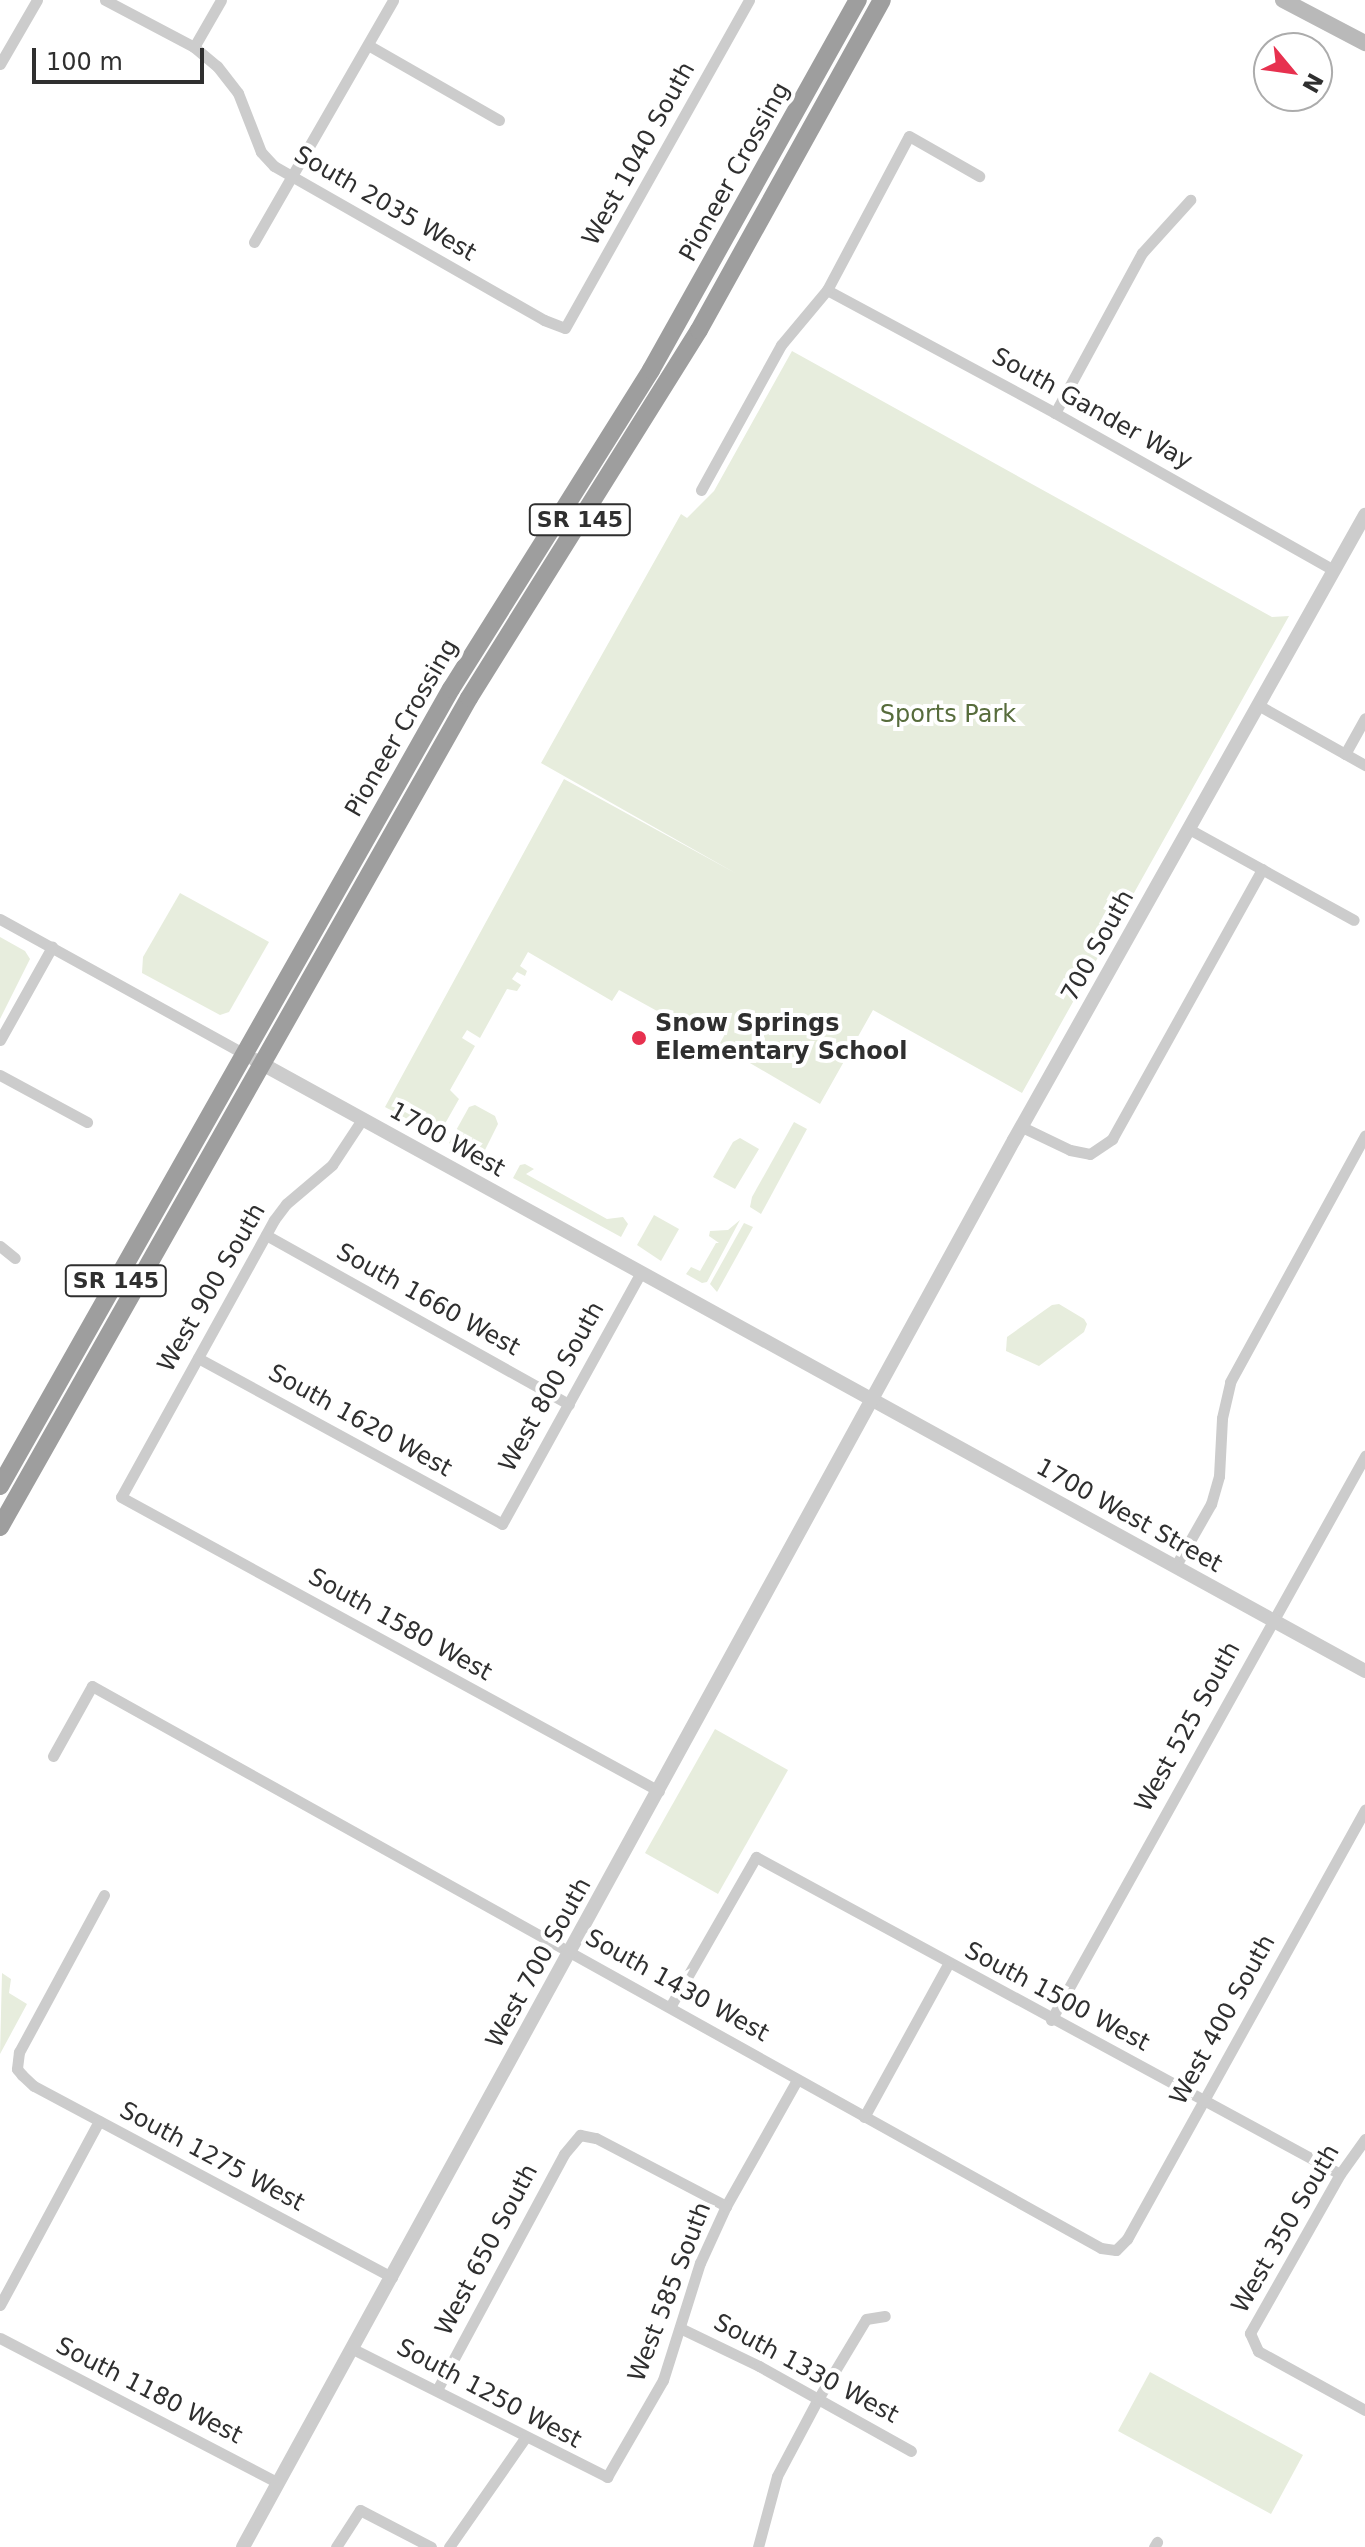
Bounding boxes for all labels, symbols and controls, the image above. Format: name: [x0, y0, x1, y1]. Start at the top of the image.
scale bar: [36, 32, 208, 82]
north arrow: [1253, 32, 1333, 112]
text: 100 m: [46, 48, 123, 76]
street label: West 1040 South: [577, 57, 701, 251]
text: N: [1297, 69, 1328, 97]
street label: Pioneer Crossing: [674, 77, 796, 267]
street label: South 2035 West: [289, 140, 481, 268]
street label: South Gander Way: [987, 342, 1197, 476]
road number: SR 145: [528, 502, 632, 538]
street label: Pioneer Crossing: [339, 634, 465, 822]
park label: Sports Park: [880, 701, 1016, 729]
street label: 700 South: [1056, 885, 1140, 1007]
place label: Snow Springs Elementary School: [655, 1010, 908, 1066]
marker: Snow Springs Elementary School: [630, 1029, 648, 1047]
street label: 1700 West: [384, 1096, 510, 1184]
street label: West 900 South: [152, 1199, 272, 1377]
street label: South 1660 West: [331, 1238, 525, 1362]
road number: SR 145: [64, 1263, 168, 1299]
street label: West 800 South: [493, 1297, 611, 1477]
street label: South 1620 West: [263, 1359, 457, 1483]
street label: 1700 West Street: [1031, 1453, 1227, 1579]
street label: South 1580 West: [303, 1563, 497, 1687]
street label: West 525 South: [1129, 1637, 1247, 1817]
street label: West 700 South: [480, 1873, 598, 2053]
street label: South 1430 West: [580, 1924, 774, 2048]
street label: West 400 South: [1164, 1930, 1282, 2110]
street label: South 1500 West: [960, 1936, 1154, 2058]
street label: South 1275 West: [115, 2096, 309, 2218]
street label: West 350 South: [1226, 2140, 1346, 2318]
street label: West 650 South: [430, 2159, 544, 2341]
street label: West 585 South: [623, 2198, 717, 2386]
street label: South 1330 West: [709, 2308, 903, 2430]
street label: South 1180 West: [51, 2332, 247, 2450]
street label: South 1250 West: [392, 2333, 586, 2455]

